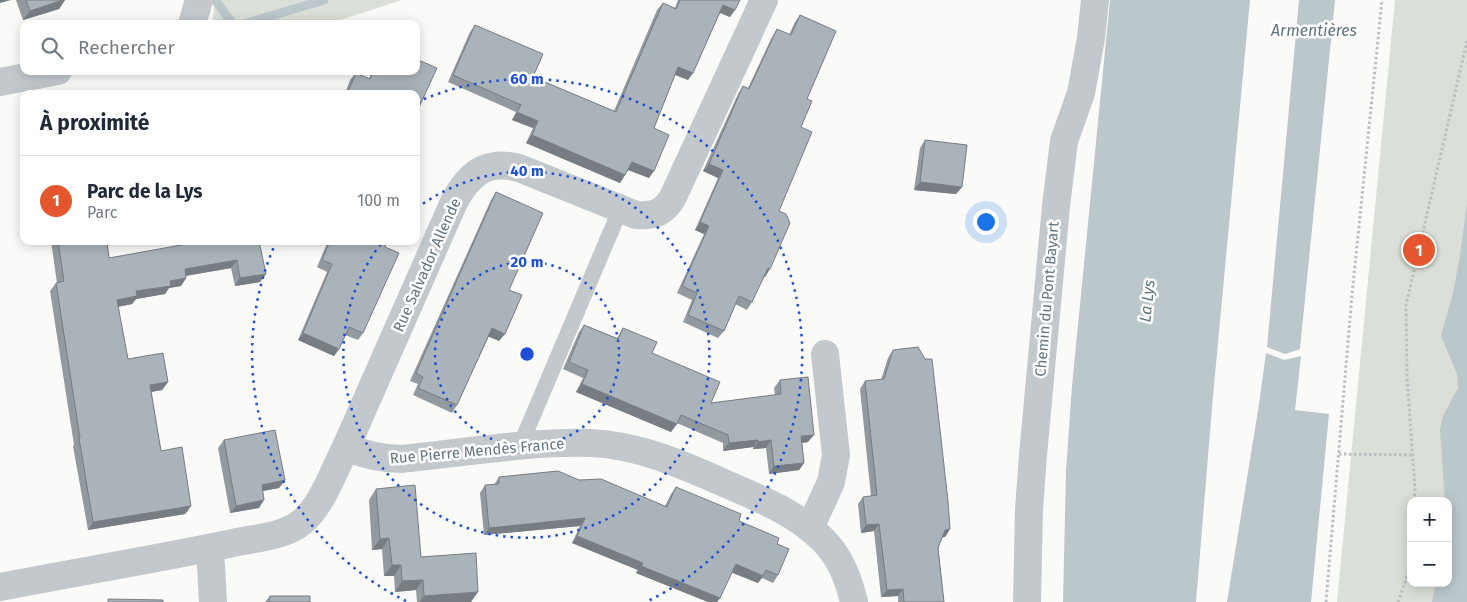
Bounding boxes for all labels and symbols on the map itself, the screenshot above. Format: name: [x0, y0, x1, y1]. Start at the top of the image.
water label: Armentières: [1270, 21, 1357, 40]
text: 60 m: [510, 70, 544, 88]
text: 40 m: [510, 162, 544, 180]
street label: Rue Salvador Allende: [389, 195, 465, 335]
your location: [973, 209, 999, 235]
street label: Chemin du Pont Bayart: [1031, 220, 1063, 377]
pin: 1: [1403, 231, 1435, 269]
text: 20 m: [511, 253, 543, 271]
water label: La Lys: [1135, 279, 1159, 323]
centre of rings: [518, 345, 536, 363]
street label: Rue Pierre Mendès France: [389, 434, 565, 468]

